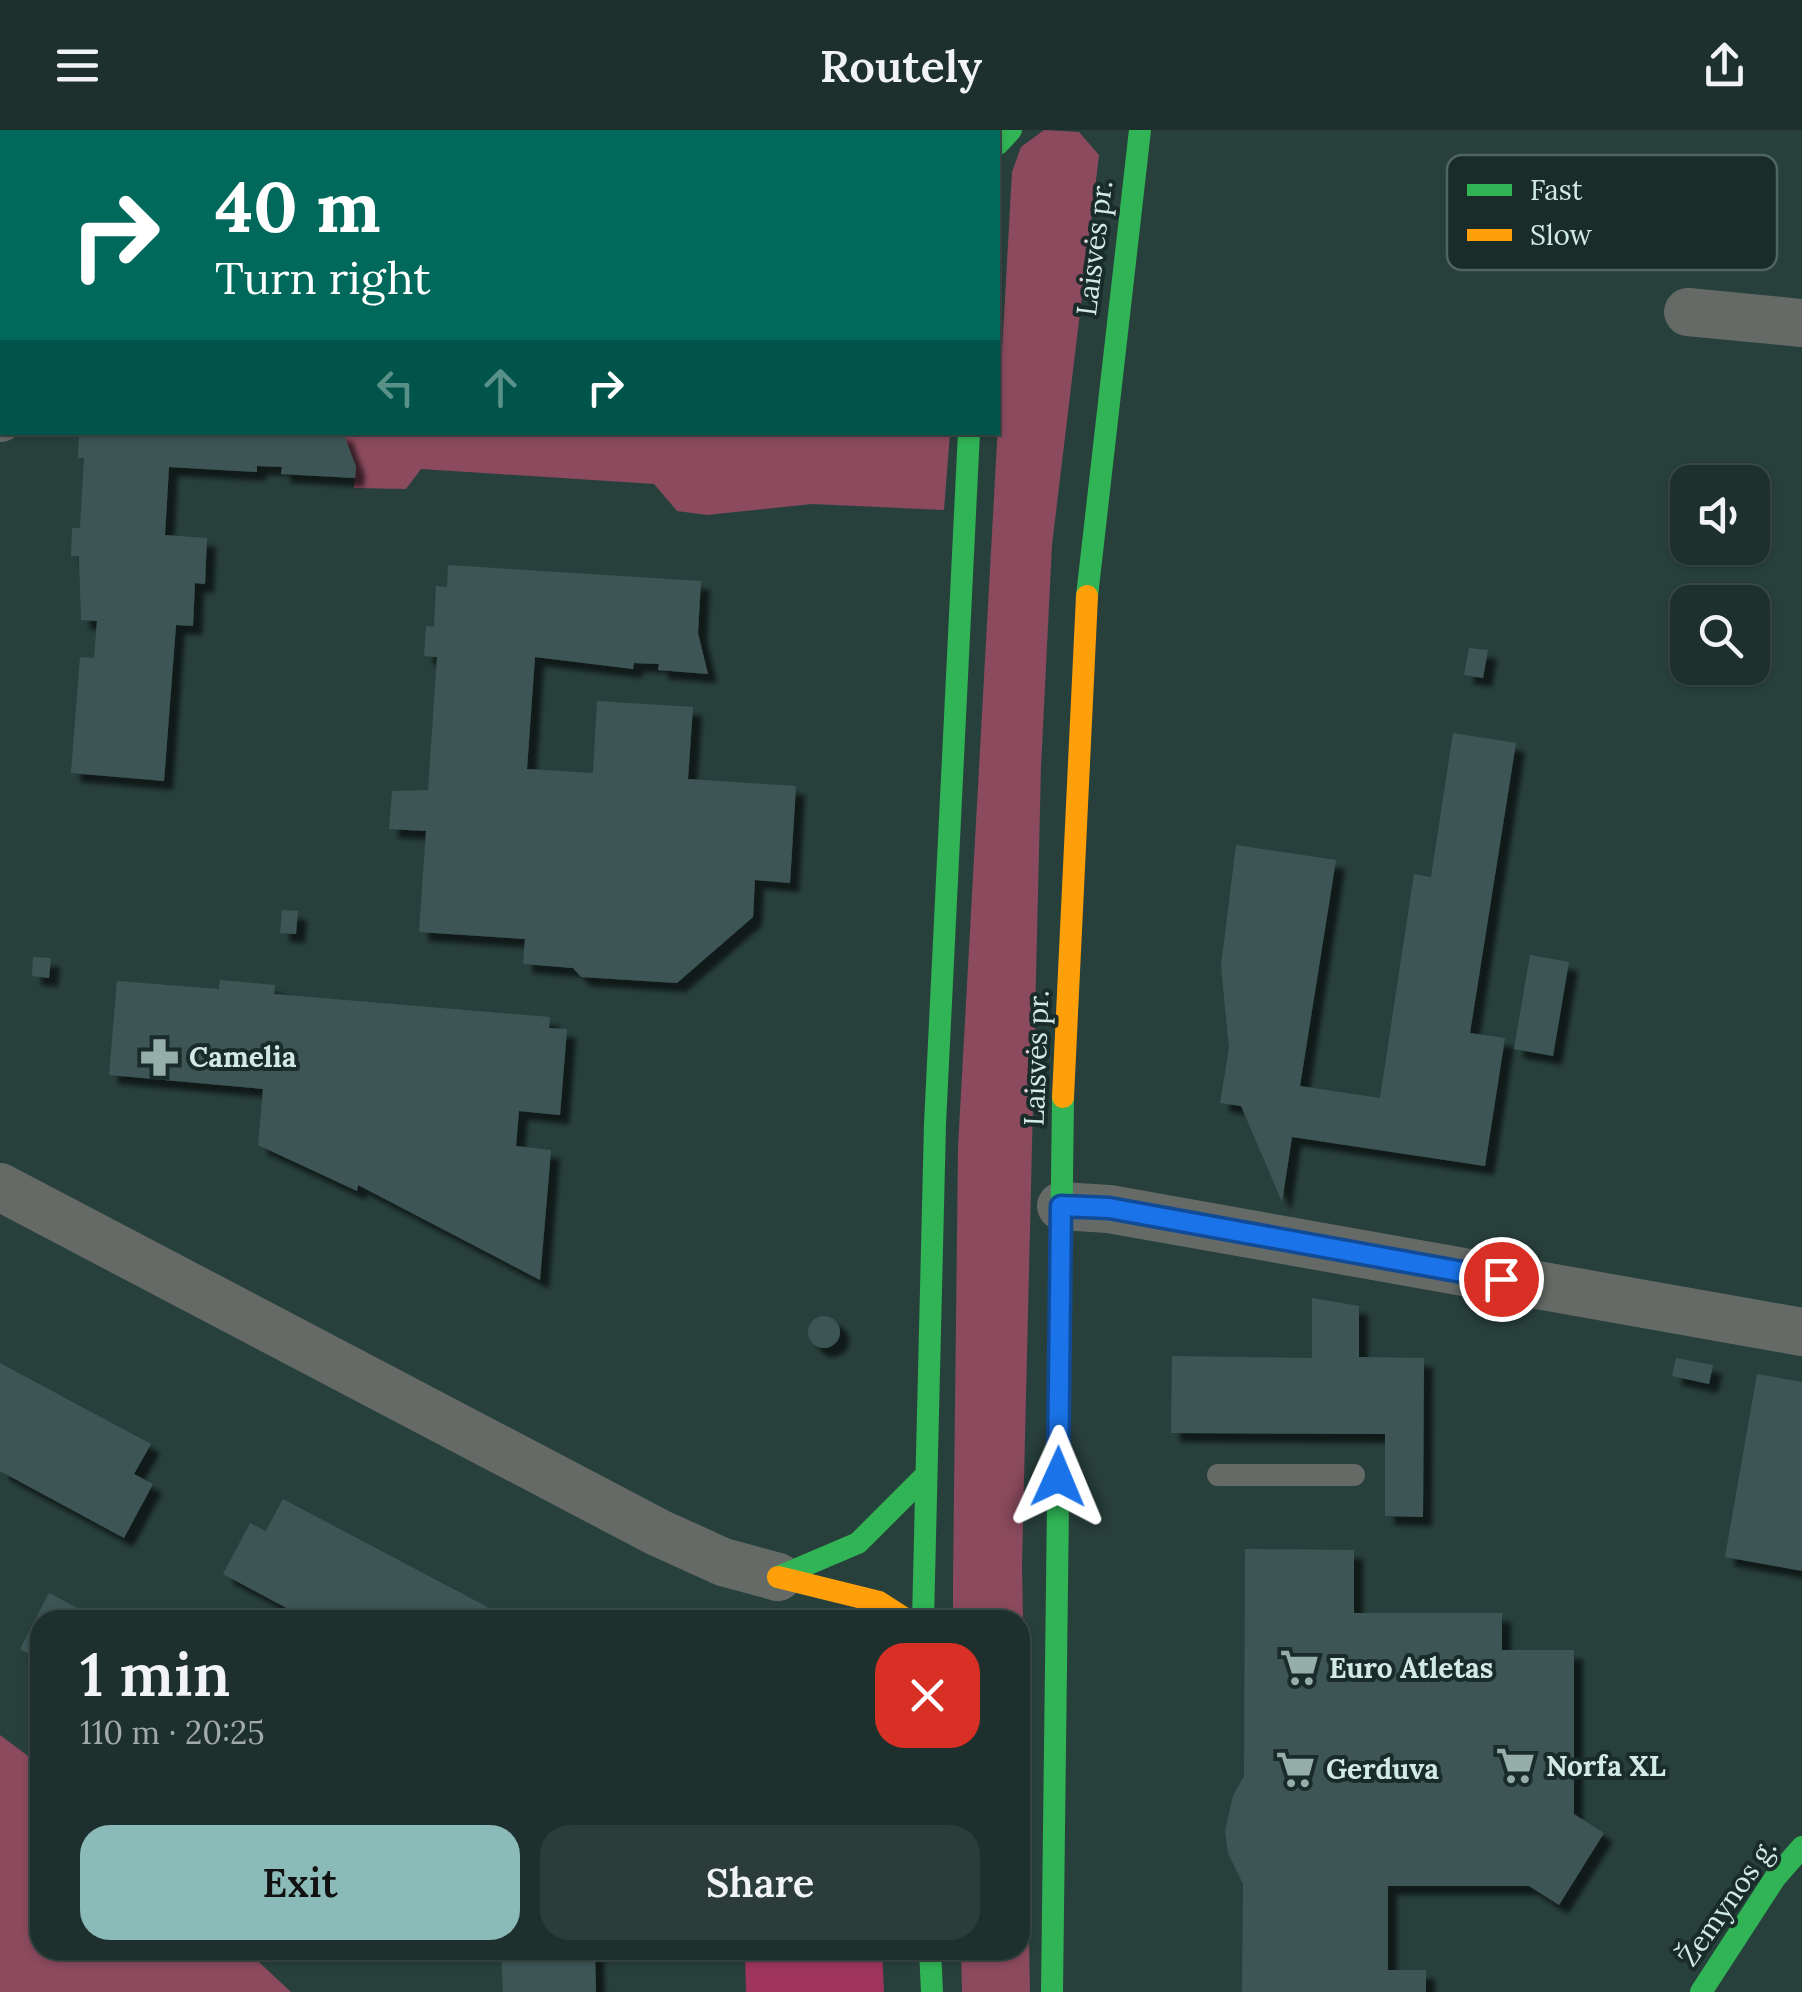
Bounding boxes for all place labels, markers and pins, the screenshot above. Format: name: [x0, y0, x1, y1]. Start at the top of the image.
pharmacy icon: Camelia: [138, 1036, 180, 1078]
place label: Camelia: [189, 1039, 297, 1075]
pin: [1459, 1237, 1544, 1322]
supermarket icon: Euro Atletas: [1278, 1647, 1320, 1689]
place label: Euro Atletas: [1329, 1650, 1493, 1686]
supermarket icon: Norfa XL: [1495, 1745, 1537, 1787]
supermarket icon: Gerduva: [1275, 1748, 1317, 1790]
place label: Norfa XL: [1546, 1748, 1666, 1784]
place label: Gerduva: [1326, 1751, 1439, 1787]

